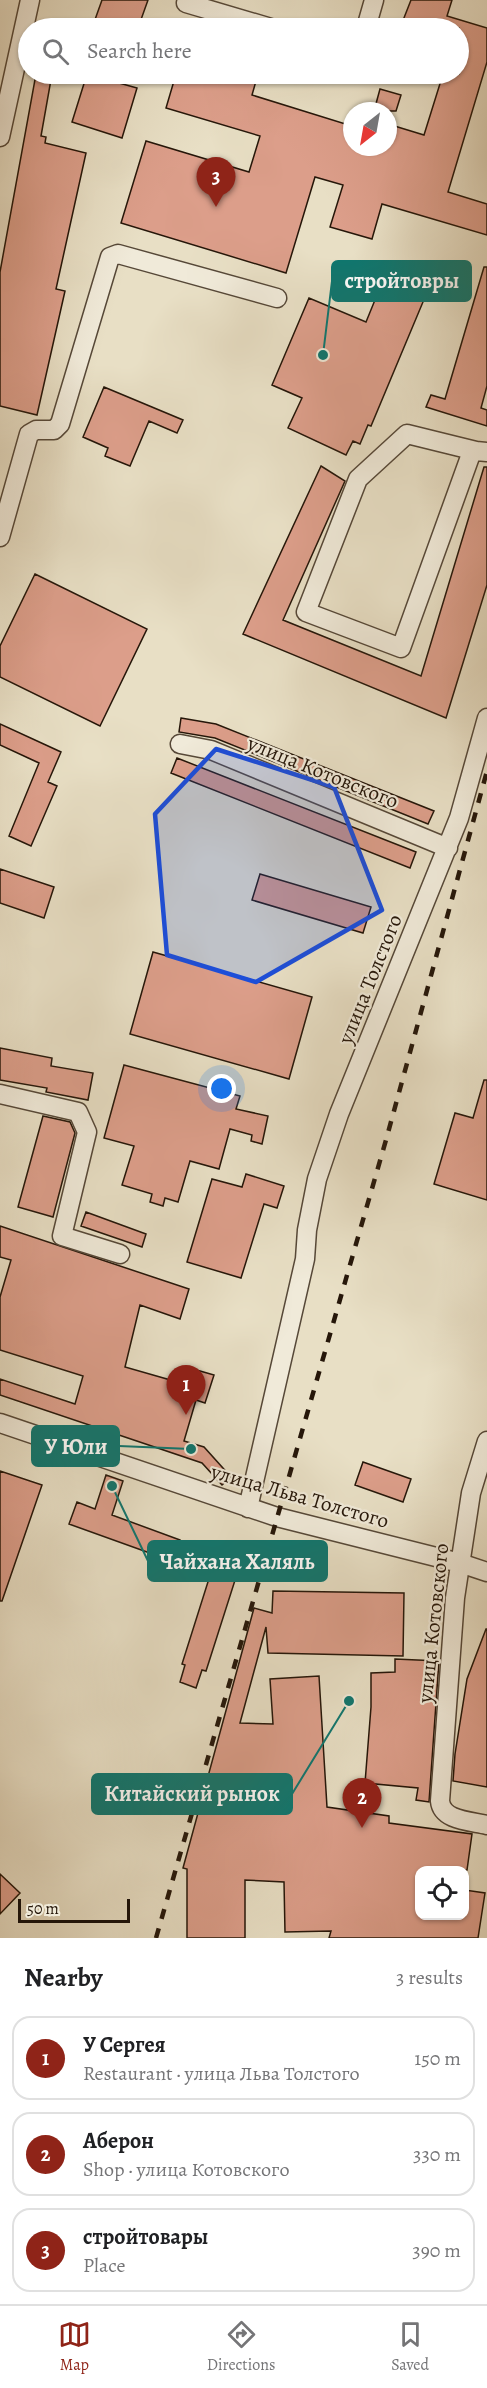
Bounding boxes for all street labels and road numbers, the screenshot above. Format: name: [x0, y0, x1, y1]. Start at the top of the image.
street label: улица Котовского: [242, 729, 403, 815]
street label: улица Толстого: [331, 910, 409, 1049]
street label: улица Льва Толстого: [207, 1457, 392, 1535]
street label: улица Котовского: [411, 1542, 455, 1705]

